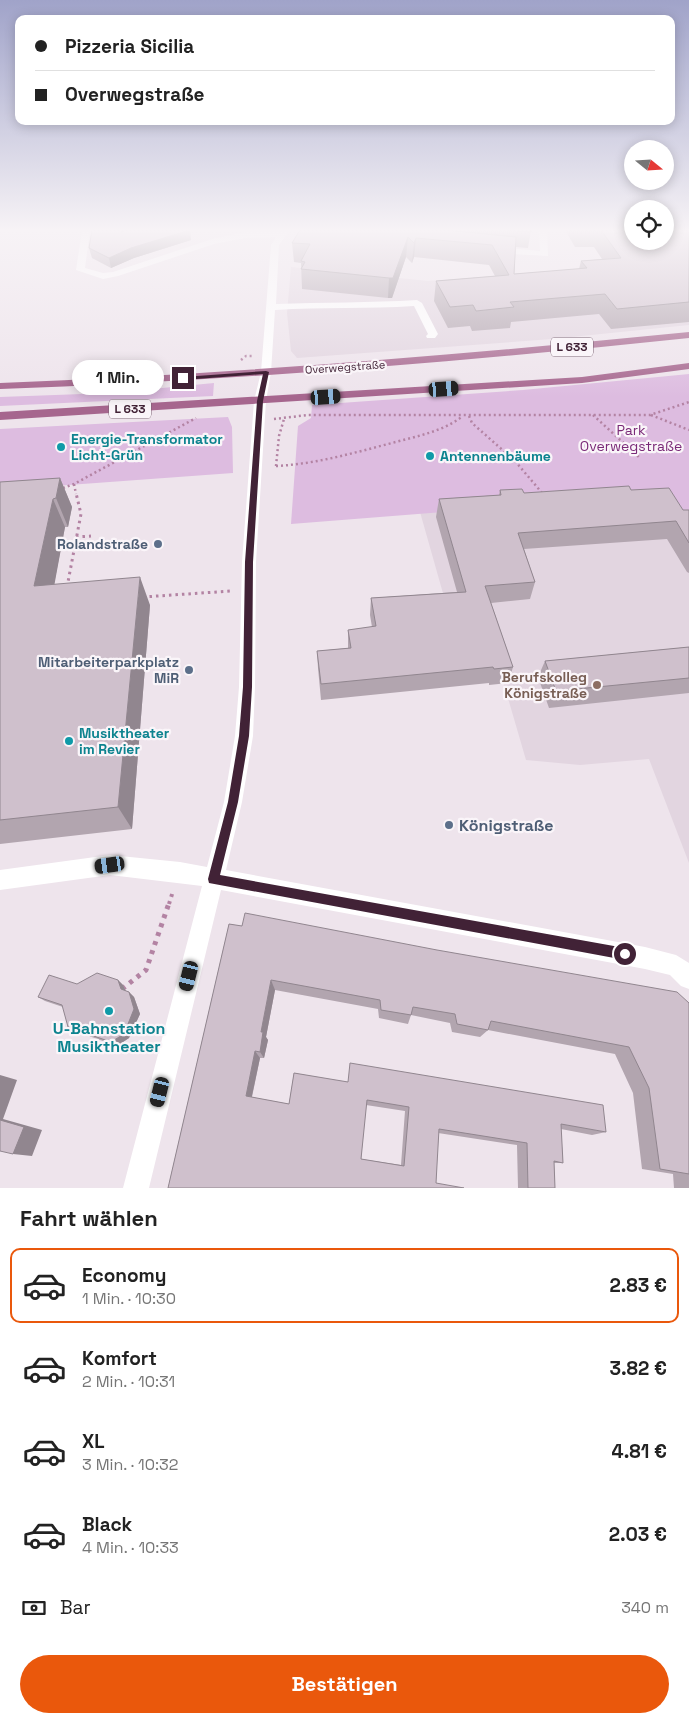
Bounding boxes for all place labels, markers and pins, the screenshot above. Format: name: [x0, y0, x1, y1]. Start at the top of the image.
place label: Energie-Transformator Licht-Grün: [71, 430, 223, 464]
marker: Energie-Transformator Licht-Grün: [55, 441, 67, 453]
place label: Antennenbäume: [440, 447, 551, 465]
marker: Antennenbäume: [424, 450, 436, 462]
place label: Rolandstraße: [57, 535, 148, 553]
marker: Rolandstraße: [152, 538, 164, 550]
place label: Mitarbeiterparkplatz MiR: [38, 653, 179, 687]
marker: Mitarbeiterparkplatz MiR: [183, 664, 195, 676]
place label: Berufskolleg Königstraße: [502, 668, 587, 702]
marker: Berufskolleg Königstraße: [591, 679, 603, 691]
place label: Musiktheater im Revier: [79, 724, 170, 758]
marker: Musiktheater im Revier: [63, 735, 75, 747]
place label: Königstraße: [459, 815, 553, 836]
marker: Königstraße: [443, 819, 455, 831]
marker: U-Bahnstation Musiktheater: [103, 1005, 115, 1017]
place label: U-Bahnstation Musiktheater: [53, 1018, 165, 1057]

